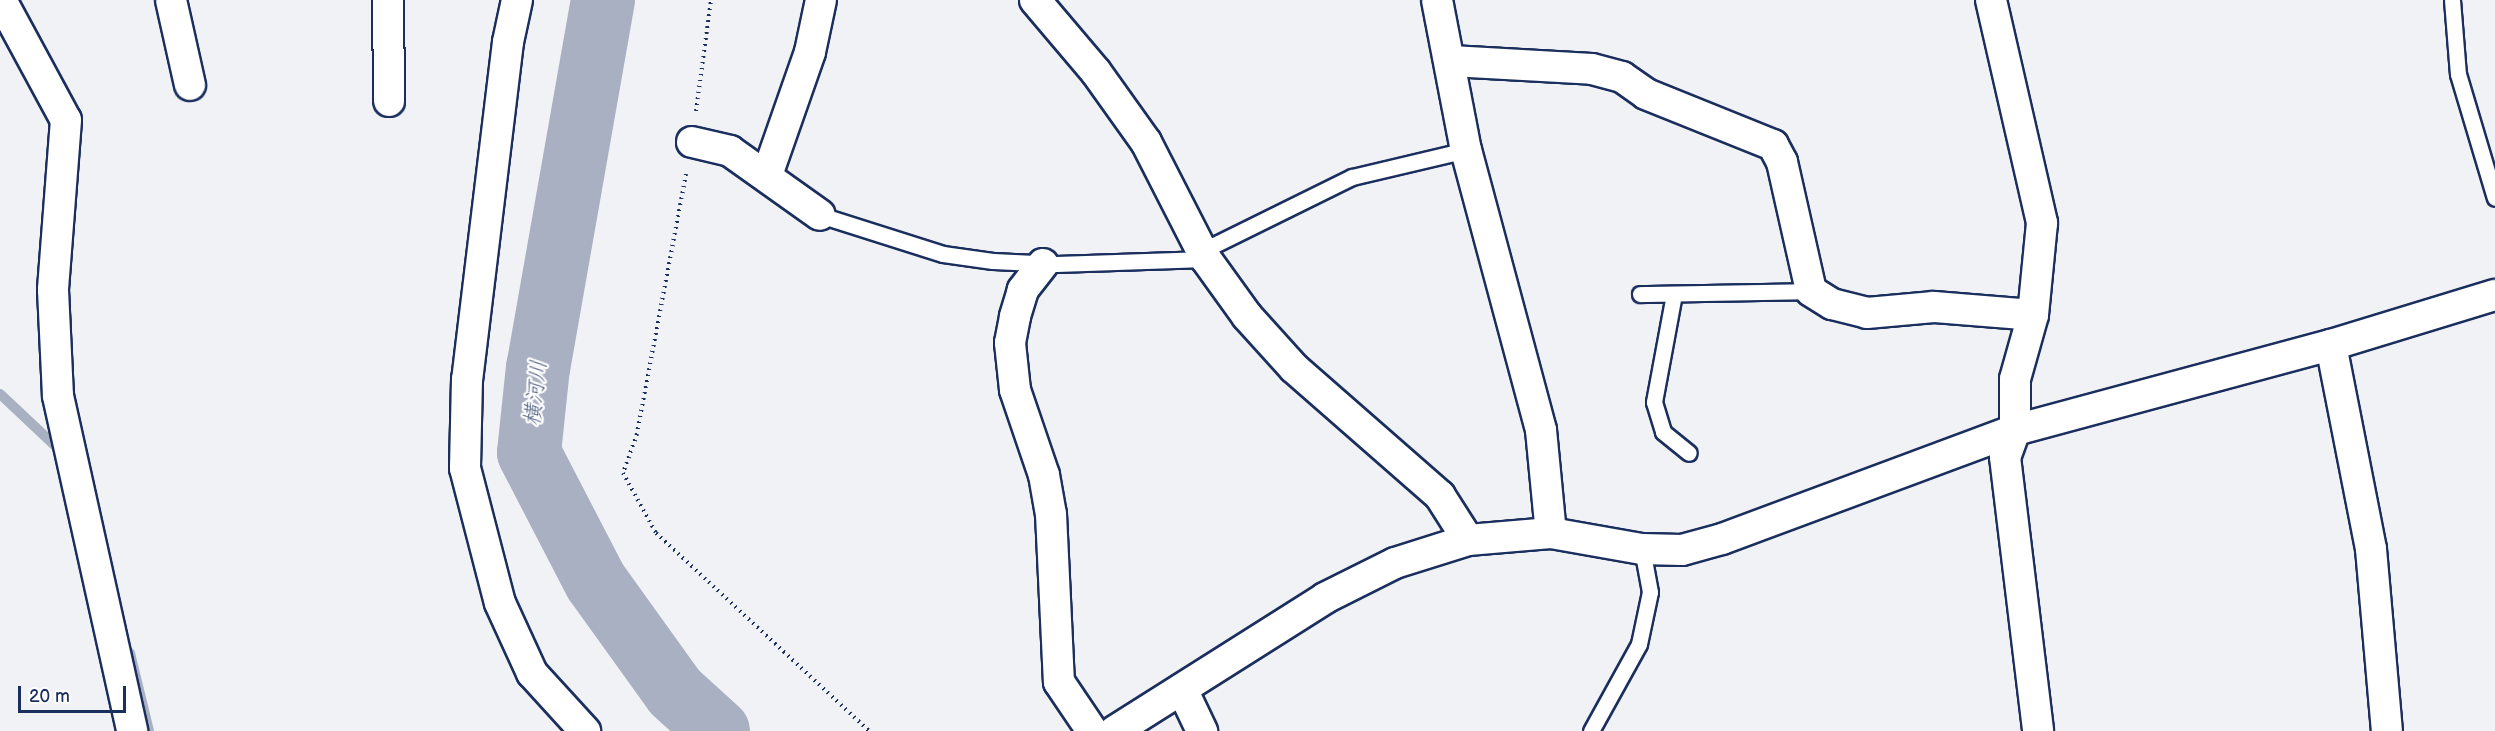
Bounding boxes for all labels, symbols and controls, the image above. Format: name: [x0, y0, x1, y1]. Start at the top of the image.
water label: 横河川: [519, 359, 553, 427]
scale bar: [21, 674, 129, 712]
text: 20 m: [29, 686, 70, 707]

